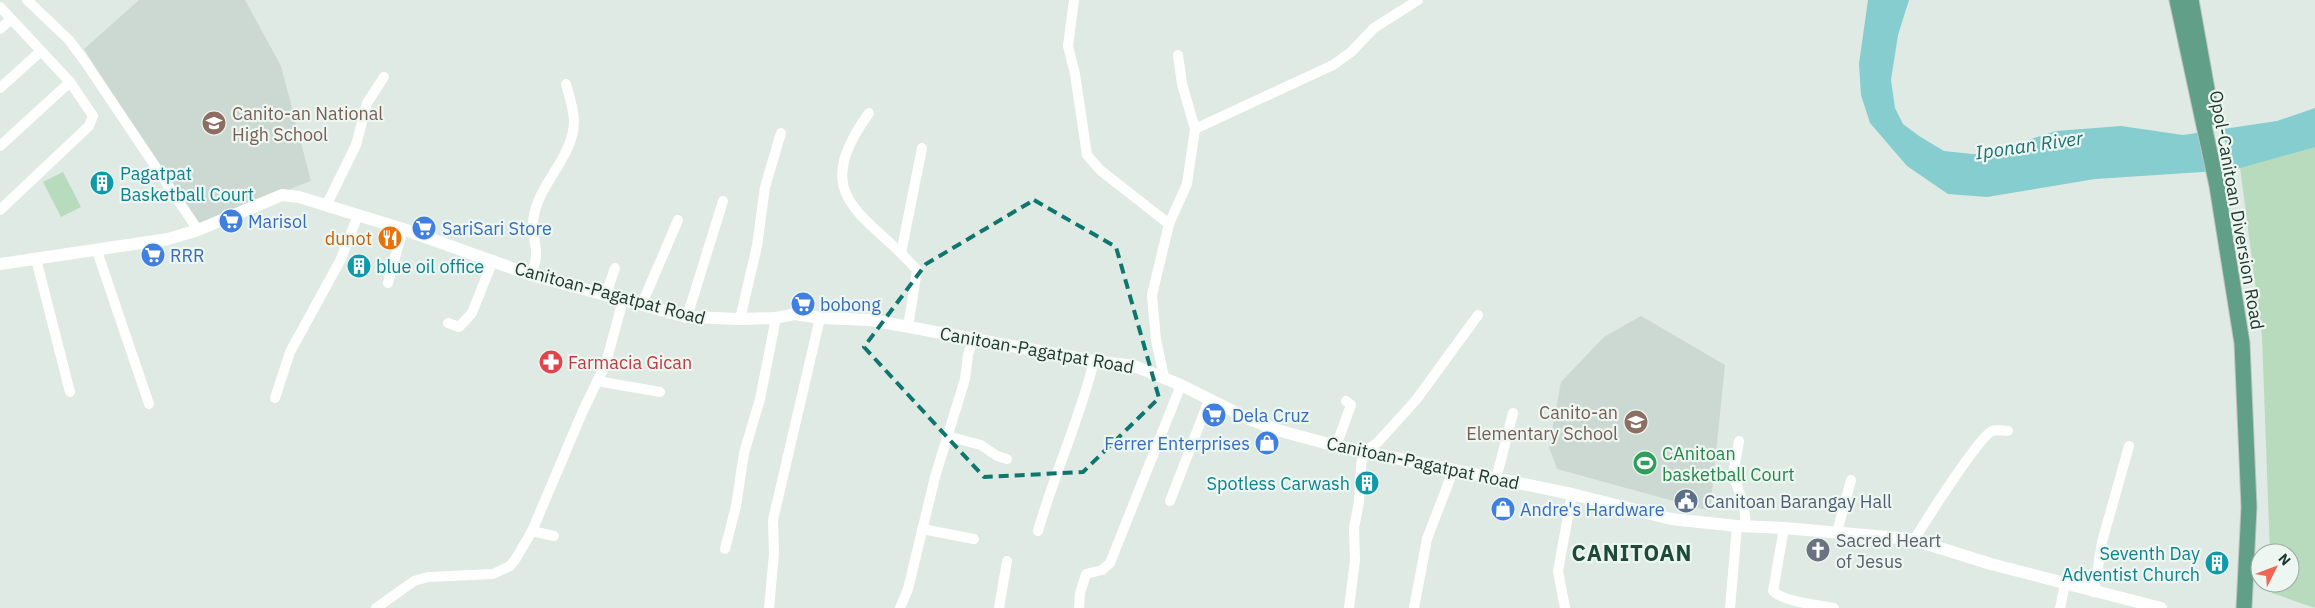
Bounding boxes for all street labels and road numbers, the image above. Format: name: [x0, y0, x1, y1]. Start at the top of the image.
street label: Opol-Canitoan Diversion Road: [2205, 89, 2269, 331]
street label: Canitoan-Pagatpat Road: [512, 256, 708, 330]
street label: Canitoan-Pagatpat Road: [938, 322, 1136, 378]
street label: Canitoan-Pagatpat Road: [1324, 431, 1522, 495]

